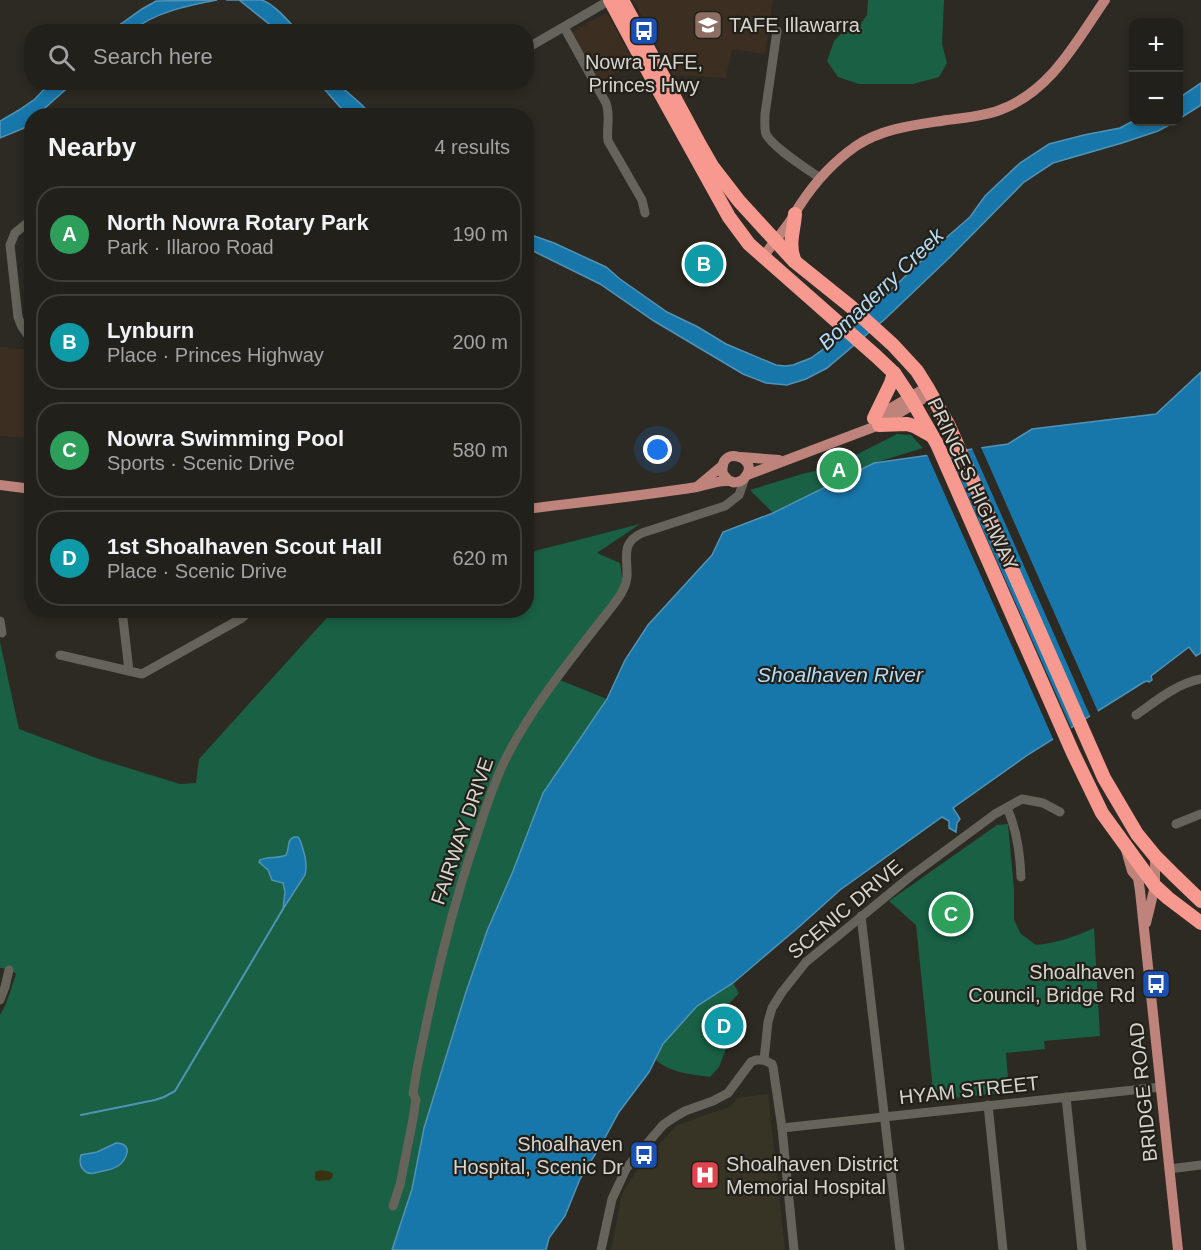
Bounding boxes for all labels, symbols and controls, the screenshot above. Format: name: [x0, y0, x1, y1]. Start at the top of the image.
school or university icon: TAFE Illawarra: [692, 9, 724, 41]
place label: TAFE Illawarra: [729, 14, 861, 36]
bus stop icon: Nowra TAFE, Princes Hwy: [628, 15, 660, 47]
map controls: [1129, 18, 1183, 126]
button: +: [1129, 18, 1183, 72]
search box: [24, 24, 534, 90]
icon: search: [45, 41, 78, 74]
text: Search here: [93, 44, 213, 69]
place label: Nowra TAFE, Princes Hwy: [585, 51, 703, 96]
button: −: [1129, 72, 1183, 126]
text: Nearby: [48, 132, 136, 162]
text: 4 results: [434, 136, 510, 158]
text: North Nowra Rotary Park: [107, 210, 369, 235]
water label: Bomaderry Creek: [813, 222, 949, 354]
text: A: [62, 223, 77, 245]
text: 190 m: [452, 223, 508, 245]
text: Park · Illaroo Road: [107, 236, 274, 258]
pin: B: [684, 242, 724, 286]
text: Lynburn: [107, 318, 194, 343]
text: B: [62, 331, 77, 353]
text: 200 m: [452, 331, 508, 353]
text: Place · Princes Highway: [107, 344, 324, 366]
street label: PRINCES HIGHWAY: [923, 394, 1023, 574]
text: Nowra Swimming Pool: [107, 426, 344, 451]
your location: [643, 435, 672, 464]
text: C: [62, 439, 77, 461]
text: 580 m: [452, 439, 508, 461]
pin: A: [820, 448, 858, 492]
text: Sports · Scenic Drive: [107, 452, 295, 474]
text: 1st Shoalhaven Scout Hall: [107, 534, 382, 559]
text: D: [62, 547, 77, 569]
text: 620 m: [452, 547, 508, 569]
text: Place · Scenic Drive: [107, 560, 287, 582]
water label: Shoalhaven River: [757, 663, 924, 686]
street label: FAIRWAY DRIVE: [427, 755, 497, 907]
street label: SCENIC DRIVE: [783, 855, 907, 963]
pin: C: [932, 892, 970, 936]
place label: Shoalhaven Council, Bridge Rd: [968, 961, 1135, 1006]
bus stop icon: Shoalhaven Council, Bridge Rd: [1140, 968, 1172, 1000]
pin: D: [704, 1004, 744, 1048]
street label: BRIDGE ROAD: [1125, 1021, 1161, 1163]
street label: HYAM STREET: [898, 1072, 1040, 1108]
place label: Shoalhaven Hospital, Scenic Dr: [453, 1133, 623, 1178]
bus stop icon: Shoalhaven Hospital, Scenic Dr: [628, 1139, 660, 1171]
place label: Shoalhaven District Memorial Hospital: [726, 1153, 899, 1198]
hospital icon: Shoalhaven District Memorial Hospital: [689, 1159, 721, 1191]

